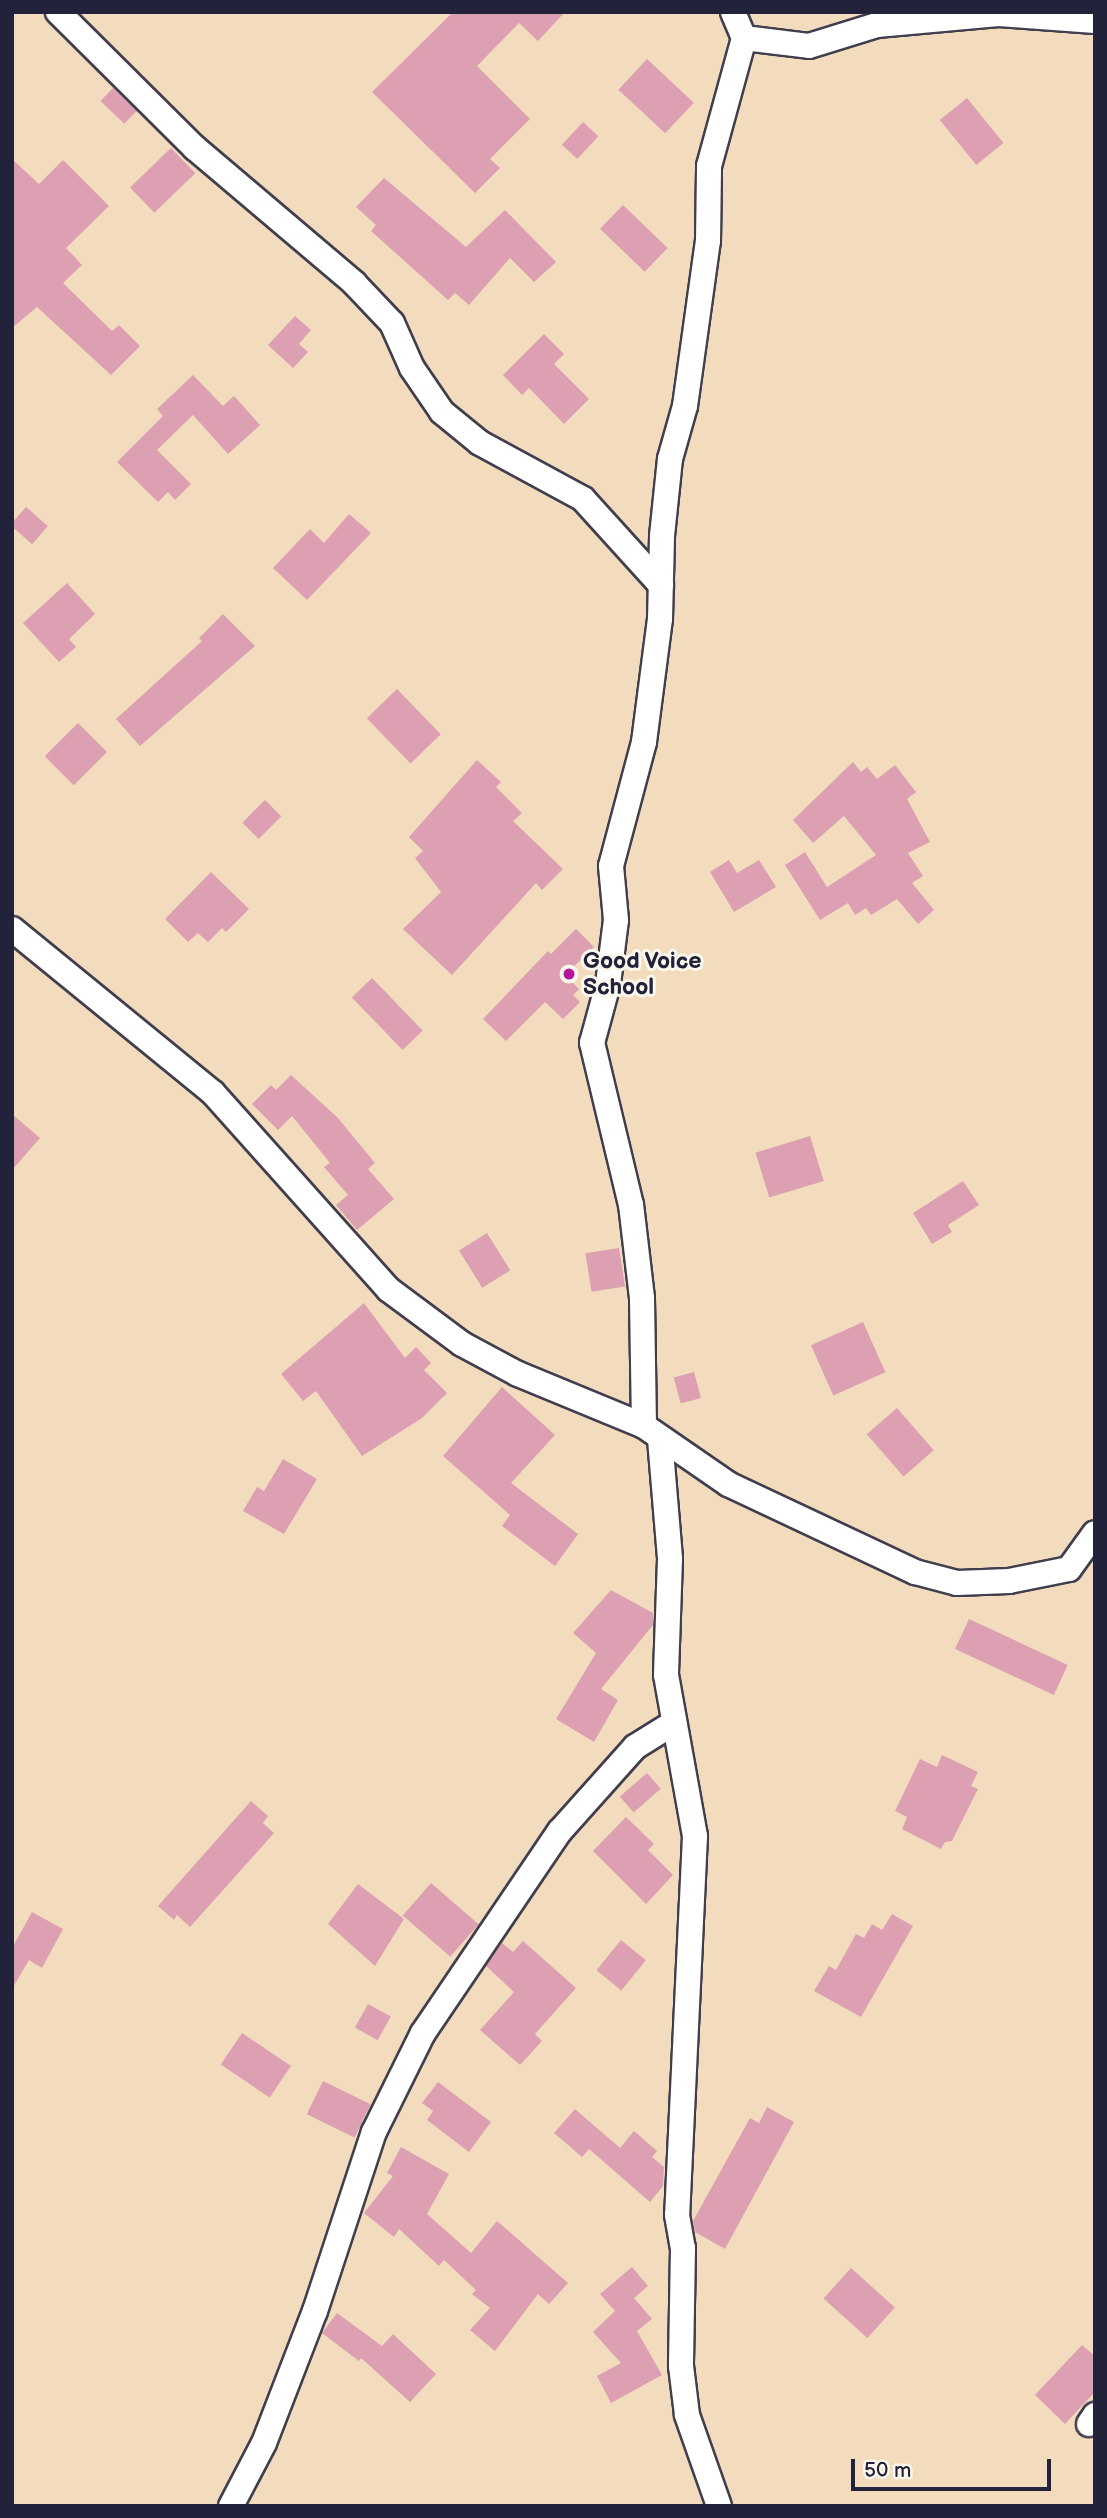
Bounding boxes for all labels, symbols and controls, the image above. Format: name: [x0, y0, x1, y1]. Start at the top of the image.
place label: Good Voice School: [583, 947, 703, 1001]
marker: Good Voice School: [561, 966, 577, 982]
scale bar: [855, 2444, 1054, 2488]
text: 50 m: [864, 2458, 911, 2483]

